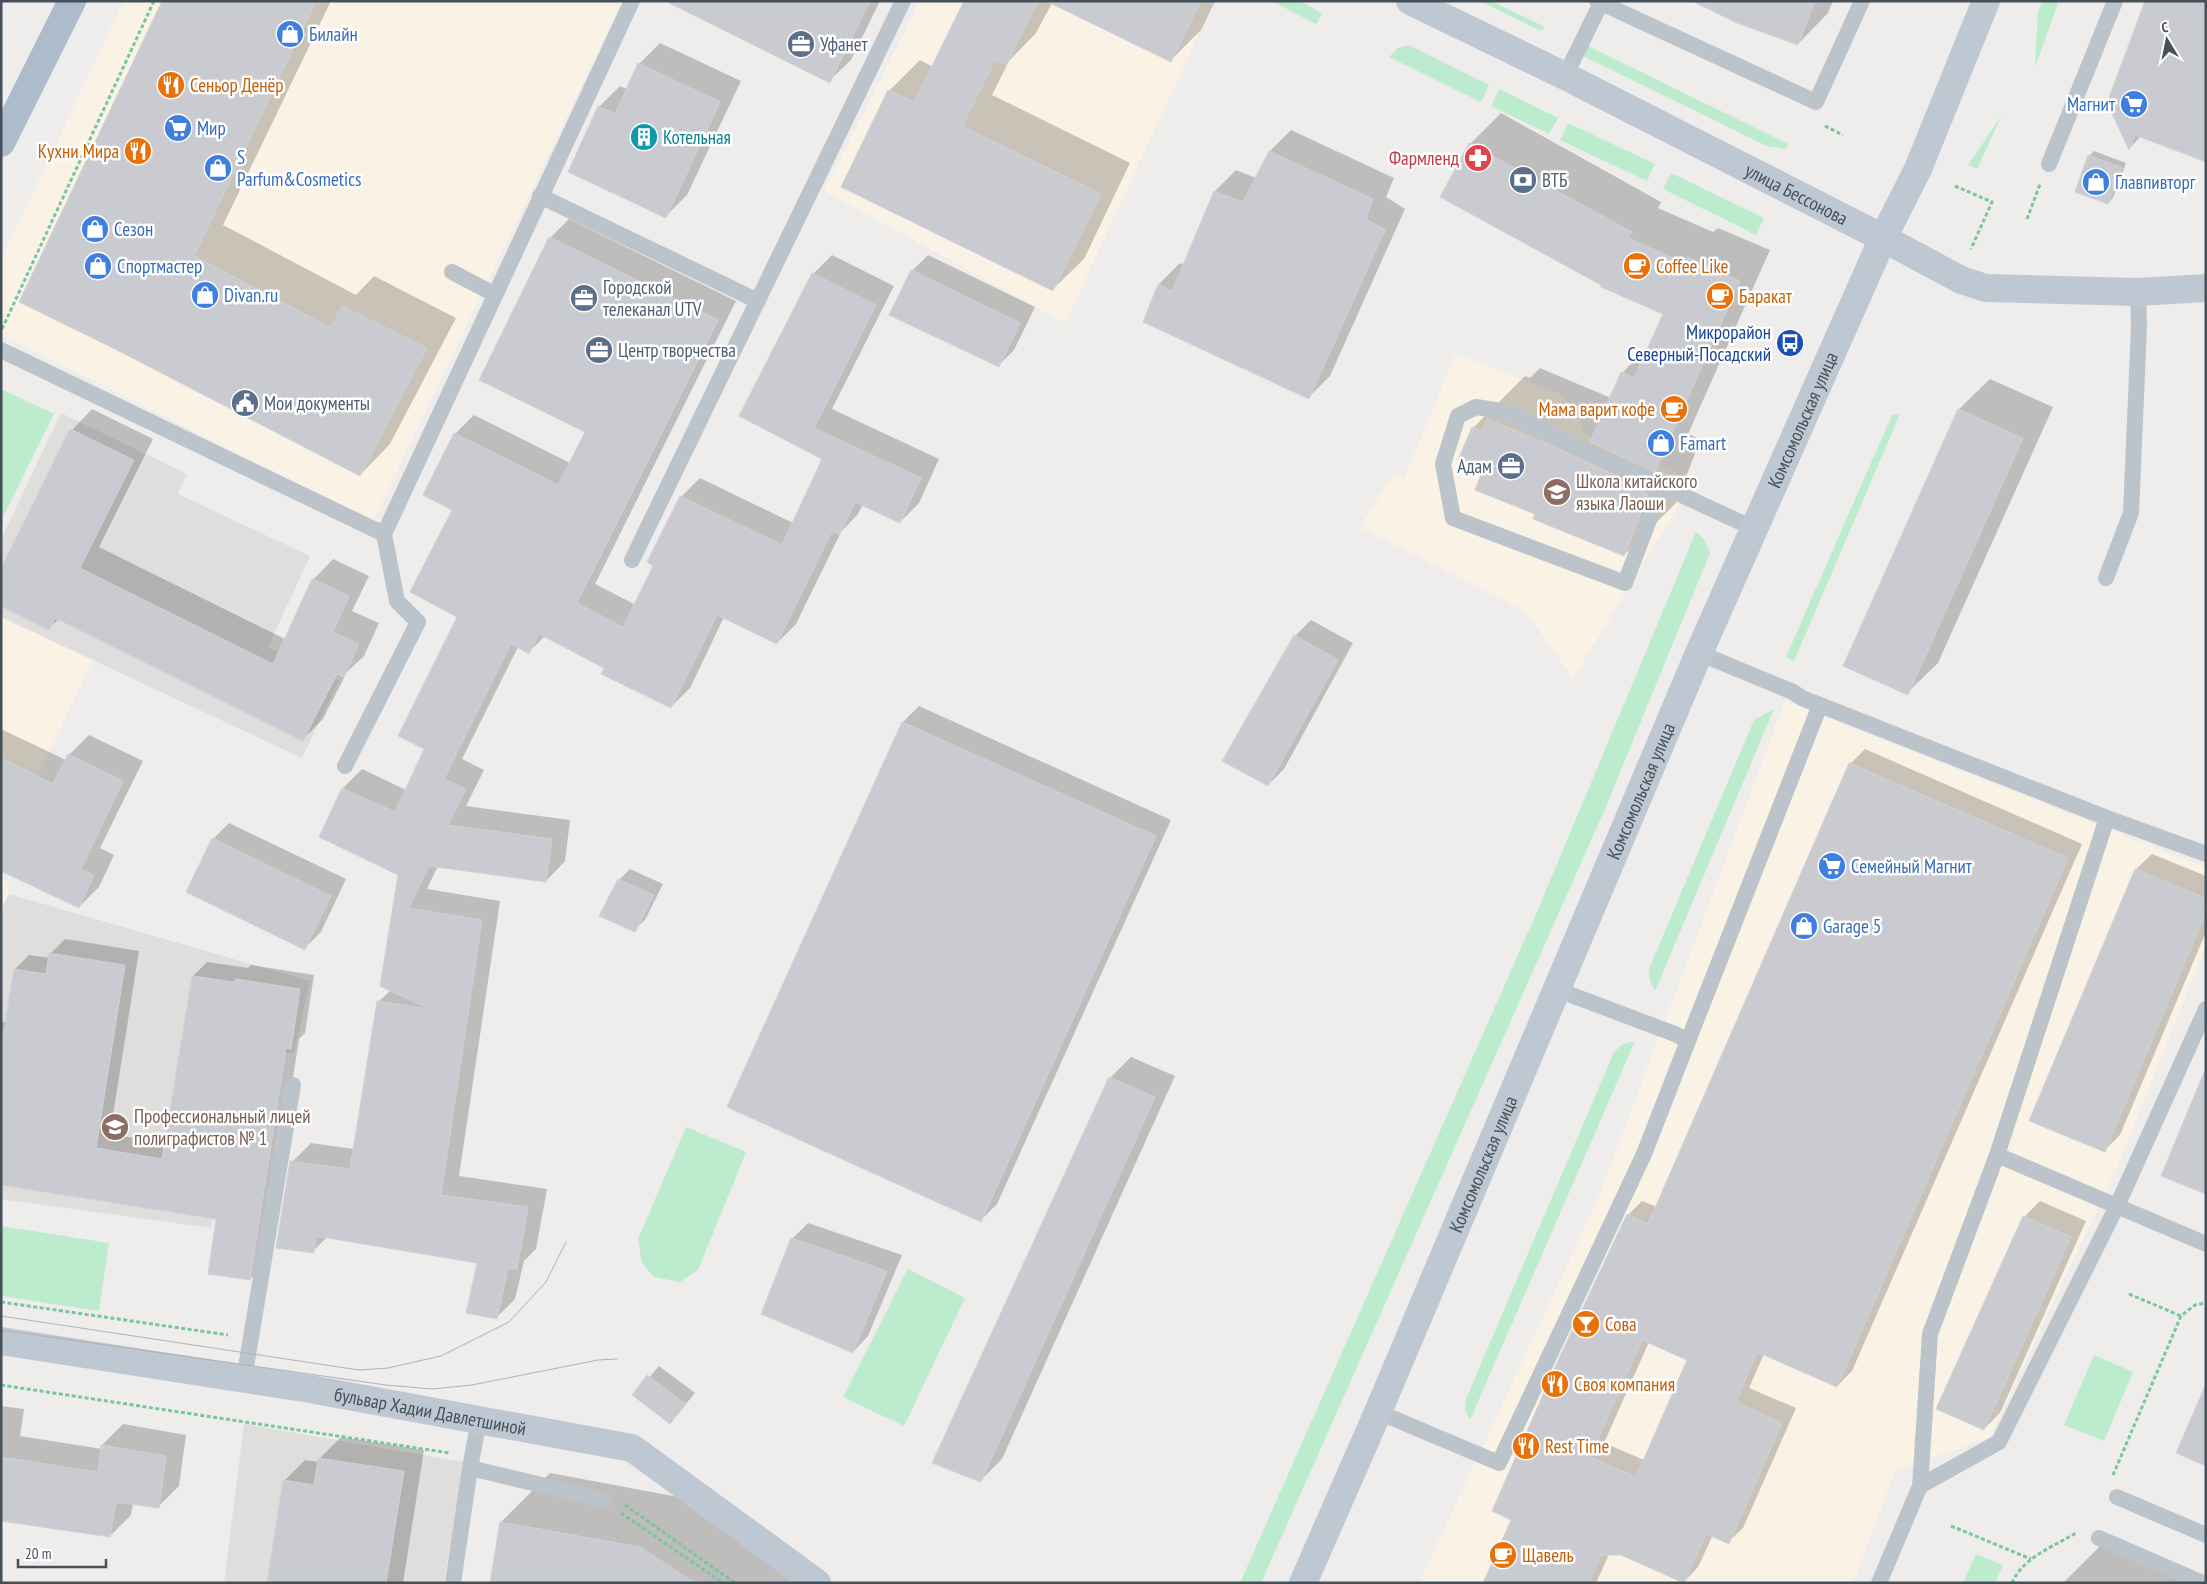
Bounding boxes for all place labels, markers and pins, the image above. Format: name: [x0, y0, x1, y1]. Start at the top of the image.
shop icon: Билайн: [275, 19, 305, 49]
place label: Билайн: [309, 22, 358, 46]
office icon: Уфанет: [786, 29, 816, 59]
place label: Уфанет: [820, 32, 869, 56]
restaurant icon: Сеньор Денёр: [156, 70, 186, 100]
place label: Сеньор Денёр: [190, 73, 284, 97]
supermarket icon: Магнит: [2119, 89, 2149, 119]
place label: Магнит: [2067, 92, 2116, 116]
supermarket icon: Мир: [163, 113, 193, 143]
place label: Мир: [197, 116, 226, 140]
building icon: Котельная: [629, 122, 659, 152]
place label: Котельная: [663, 125, 731, 149]
restaurant icon: Кухни Мира: [123, 136, 153, 166]
place label: Кухни Мира: [38, 139, 119, 163]
pharmacy icon: Фармленд: [1463, 143, 1493, 173]
place label: S Parfum&Cosmetics: [237, 145, 361, 191]
place label: Фармленд: [1389, 146, 1460, 170]
shop icon: S Parfum&Cosmetics: [203, 153, 233, 183]
bank icon: ВТБ: [1508, 165, 1538, 195]
shop icon: Главпивторг: [2081, 167, 2111, 197]
place label: ВТБ: [1542, 168, 1568, 192]
place label: Главпивторг: [2115, 170, 2196, 194]
shop icon: Сезон: [80, 214, 110, 244]
place label: Сезон: [114, 217, 153, 241]
shop icon: Спортмастер: [83, 251, 113, 281]
cafe icon: Coffee Like: [1622, 251, 1652, 281]
place label: Спортмастер: [117, 254, 202, 278]
place label: Coffee Like: [1656, 254, 1729, 278]
place label: Городской телеканал UTV: [603, 275, 702, 321]
shop icon: Divan.ru: [190, 280, 220, 310]
cafe icon: Баракат: [1705, 281, 1735, 311]
place label: Divan.ru: [224, 283, 278, 307]
office icon: Городской телеканал UTV: [569, 283, 599, 313]
place label: Баракат: [1739, 284, 1793, 308]
place label: Микрорайон Северный-Посадский: [1627, 320, 1771, 366]
bus stop icon: Микрорайон Северный-Посадский: [1775, 328, 1805, 358]
office icon: Центр творчества: [584, 335, 614, 365]
place label: Центр творчества: [618, 338, 736, 362]
public building icon: Мои документы: [230, 388, 260, 418]
place label: Мои документы: [264, 391, 370, 415]
cafe icon: Мама варит кофе: [1659, 394, 1689, 424]
place label: Мама варит кофе: [1539, 397, 1655, 421]
shop icon: Famart: [1646, 428, 1676, 458]
place label: Famart: [1680, 431, 1727, 455]
office icon: Адам: [1496, 451, 1526, 481]
place label: Адам: [1457, 454, 1492, 478]
place label: Школа китайского языка Лаоши: [1576, 469, 1698, 515]
school or university icon: Школа китайского языка Лаоши: [1542, 477, 1572, 507]
supermarket icon: Семейный Магнит: [1817, 851, 1847, 881]
place label: Семейный Магнит: [1851, 854, 1973, 878]
shop icon: Garage 5: [1789, 911, 1819, 941]
place label: Garage 5: [1823, 914, 1881, 938]
place label: Профессиональный лицей полиграфистов № 1: [134, 1104, 311, 1150]
school or university icon: Профессиональный лицей полиграфистов № 1: [100, 1112, 130, 1142]
bar icon: Сова: [1571, 1309, 1601, 1339]
place label: Сова: [1605, 1312, 1637, 1336]
restaurant icon: Своя компания: [1540, 1369, 1570, 1399]
place label: Своя компания: [1574, 1372, 1675, 1396]
restaurant icon: Rest Time: [1511, 1431, 1541, 1461]
place label: Rest Time: [1545, 1434, 1609, 1458]
cafe icon: Щавель: [1488, 1540, 1518, 1570]
place label: Щавель: [1522, 1543, 1574, 1567]

